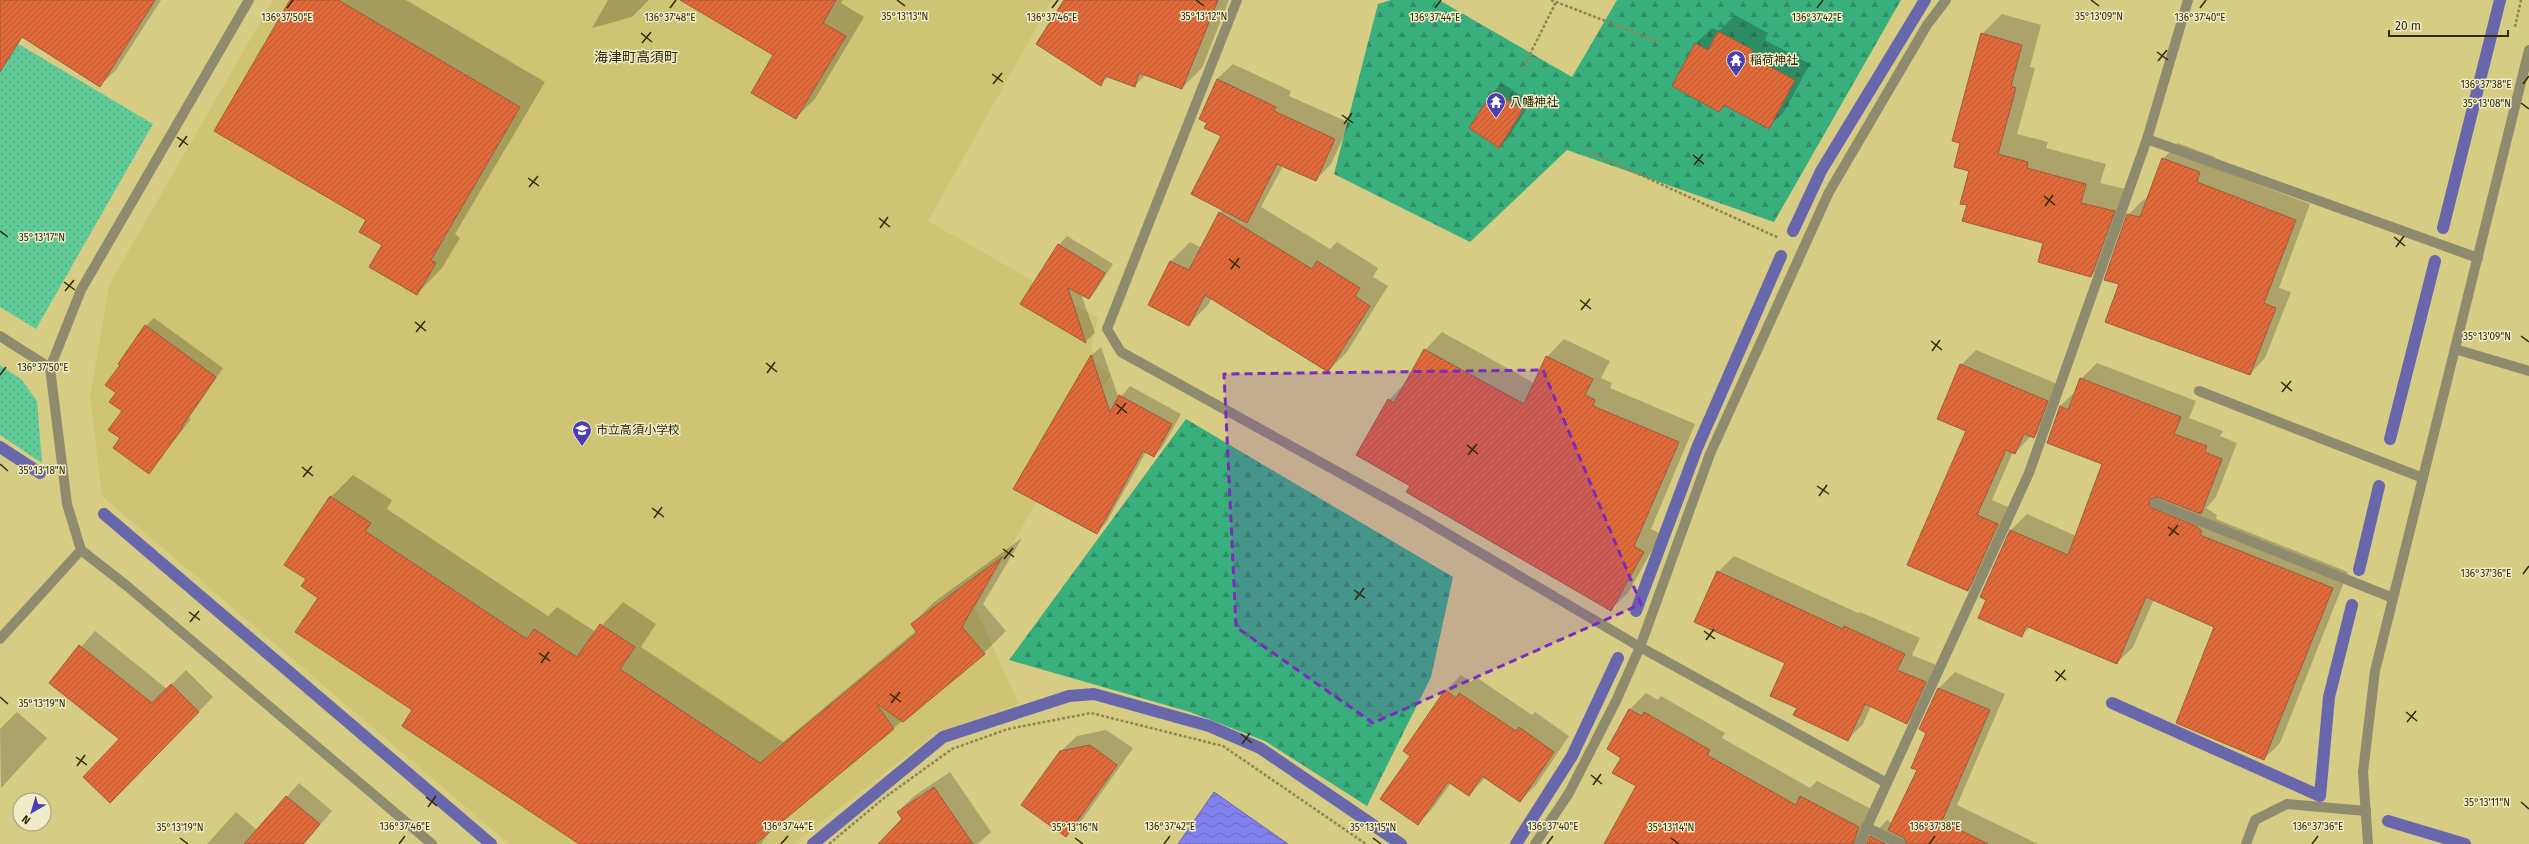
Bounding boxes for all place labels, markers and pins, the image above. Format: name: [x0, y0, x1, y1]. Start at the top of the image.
temple icon: 稲荷神社: [1725, 49, 1747, 77]
place label: 稲荷神社: [1750, 53, 1798, 67]
temple icon: 八幡神社: [1485, 91, 1507, 119]
place label: 八幡神社: [1510, 95, 1558, 109]
school or university icon: 市立高須小学校: [571, 419, 593, 447]
place label: 市立高須小学校: [596, 423, 680, 437]

